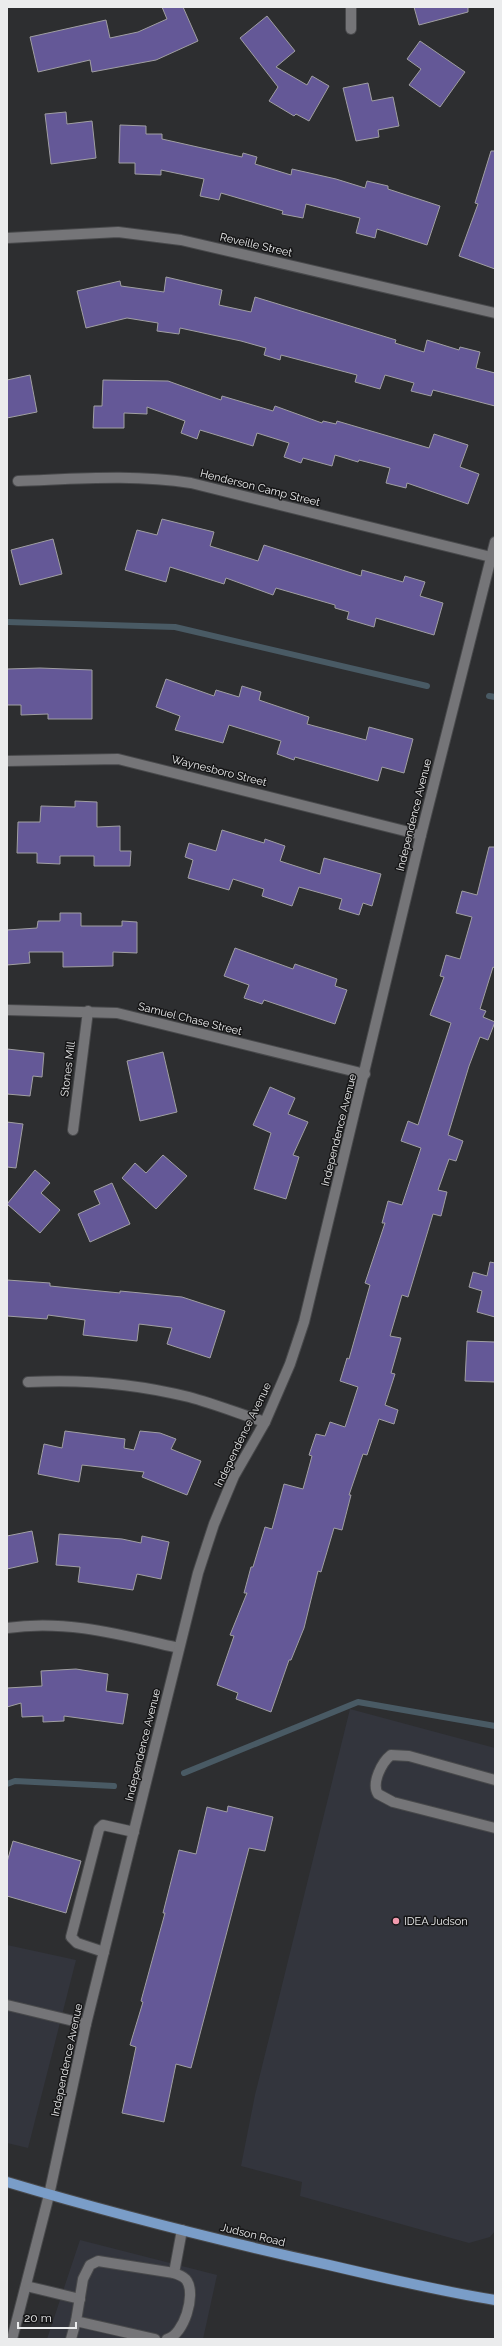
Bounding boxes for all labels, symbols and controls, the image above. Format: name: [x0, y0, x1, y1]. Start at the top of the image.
street label: Reveille Street: [219, 230, 294, 260]
street label: Henderson Camp Street: [199, 467, 321, 509]
street label: Waynesboro Street: [170, 753, 268, 789]
street label: Independence Avenue: [394, 757, 434, 873]
street label: Samuel Chase Street: [137, 1000, 243, 1038]
street label: Stones Mill: [58, 1041, 78, 1097]
street label: Independence Avenue: [319, 1072, 359, 1188]
street label: Independence Avenue: [212, 1380, 274, 1490]
street label: Independence Avenue: [123, 1687, 163, 1803]
place label: IDEA Judson: [404, 1915, 468, 1928]
marker: IDEA Judson: [391, 1916, 401, 1926]
street label: Independence Avenue: [49, 2002, 85, 2118]
street label: Judson Road: [219, 2221, 287, 2249]
scale bar: [18, 2304, 76, 2330]
text: 20 m: [24, 2311, 52, 2325]

